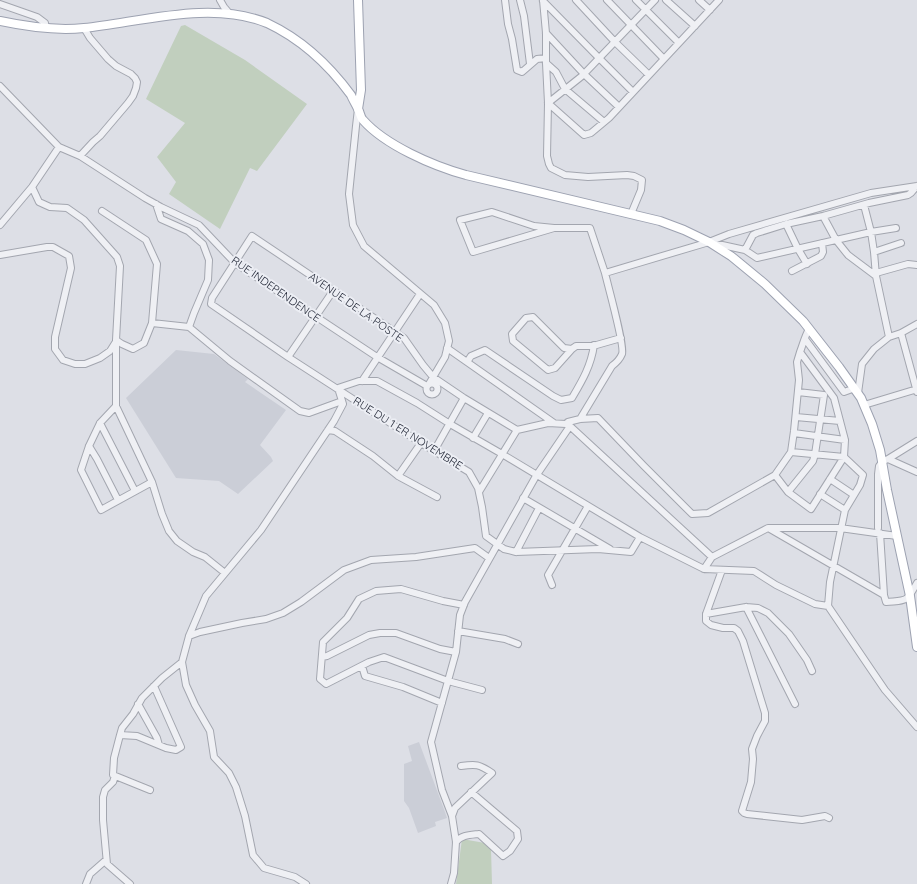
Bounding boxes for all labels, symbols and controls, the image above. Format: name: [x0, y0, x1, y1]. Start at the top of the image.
street label: RUE INDEPENDENCE: [229, 253, 323, 325]
street label: AVENUE DE LA POSTE: [306, 269, 406, 345]
street label: RUE DU 1 ER NOVEMBRE: [351, 394, 465, 472]

